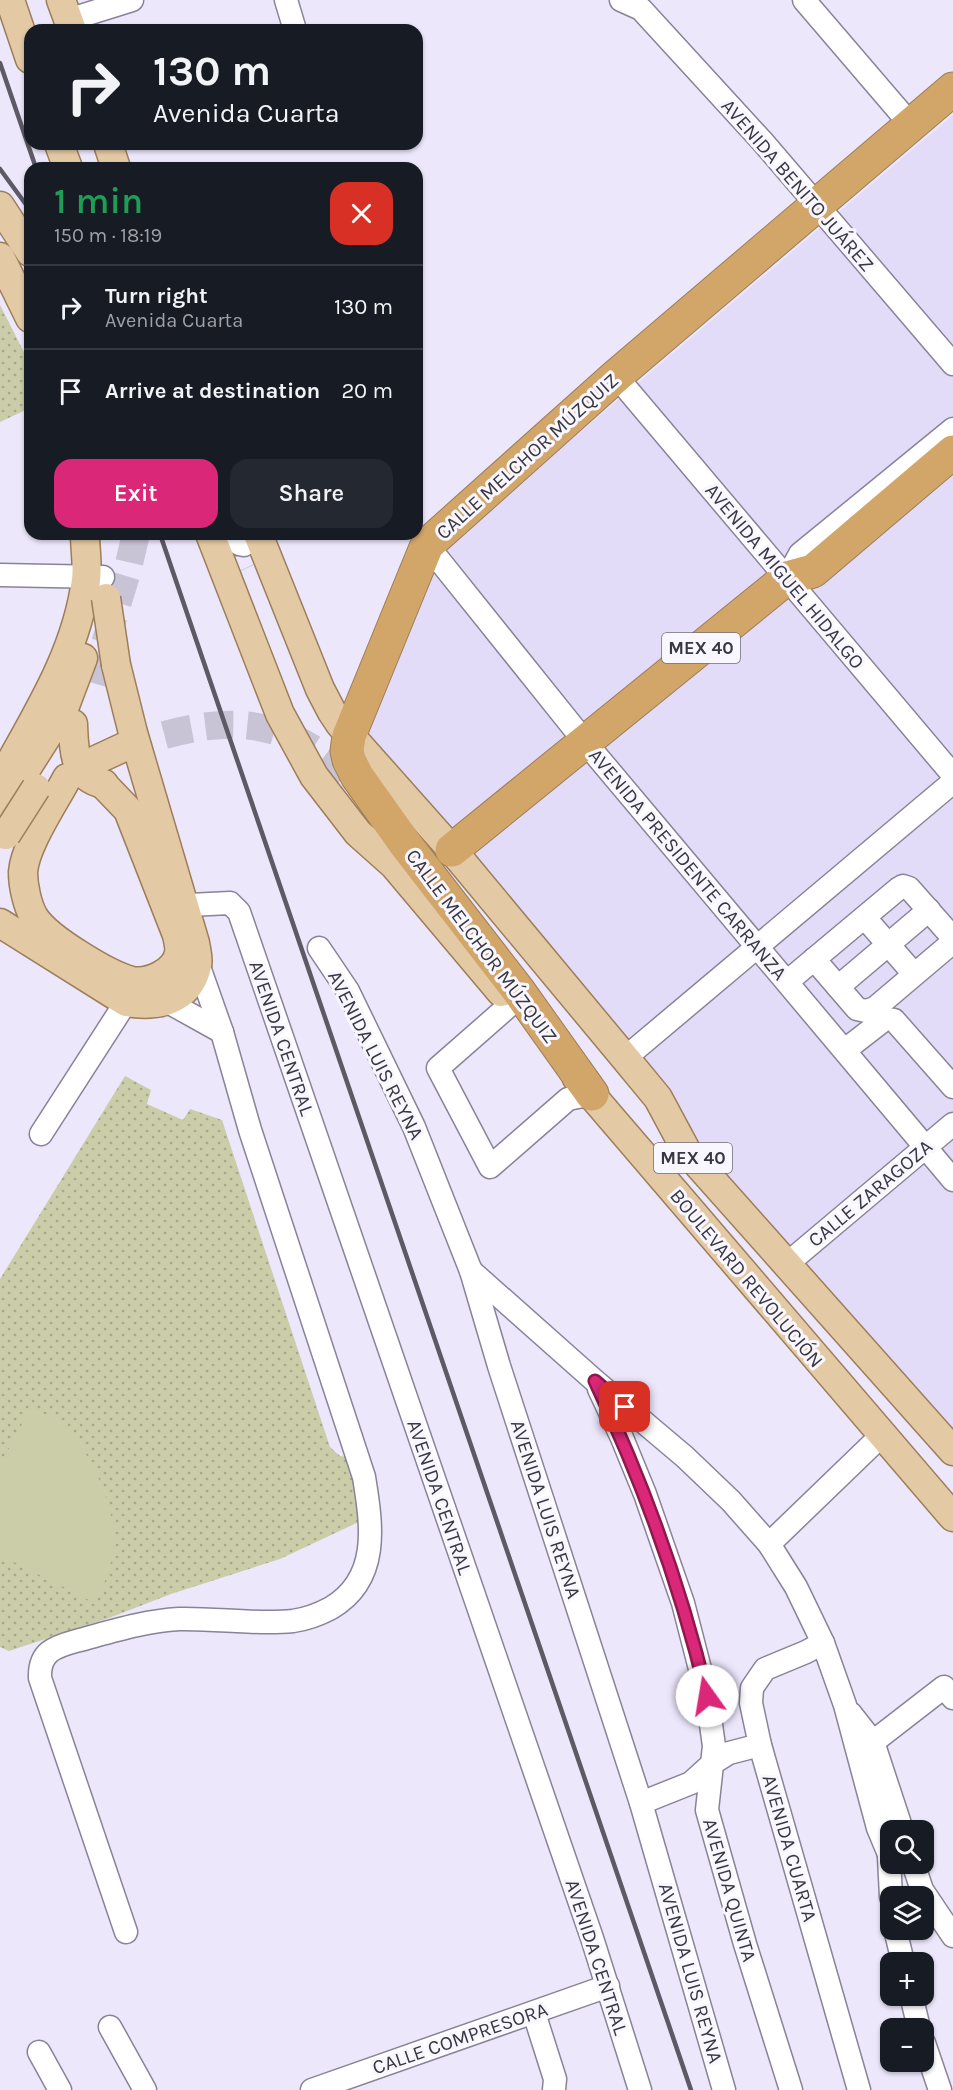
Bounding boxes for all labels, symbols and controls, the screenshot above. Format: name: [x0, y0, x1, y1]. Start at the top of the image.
text: 130 m: [153, 46, 271, 96]
icon: right: [54, 48, 132, 126]
street label: AVENIDA BENITO JUÁREZ: [717, 94, 879, 276]
text: Avenida Cuarta: [153, 97, 340, 129]
text: 1 min: [54, 180, 143, 222]
button: close: [330, 182, 393, 245]
text: 150 m · 18:19: [54, 224, 162, 247]
text: Turn right: [105, 283, 208, 309]
icon: right: [54, 291, 87, 324]
text: 130 m: [334, 294, 393, 320]
text: Avenida Cuarta: [105, 309, 243, 332]
street label: CALLE MELCHOR MÚZQUIZ: [431, 368, 623, 544]
icon: arrive: [54, 375, 87, 408]
text: Arrive at destination: [105, 378, 320, 404]
text: 20 m: [341, 378, 393, 404]
button: Exit: [54, 459, 218, 528]
button: Share: [230, 459, 393, 528]
street label: AVENIDA MIGUEL HIDALGO: [700, 479, 869, 674]
road number: MEX 40: [662, 633, 740, 663]
street label: AVENIDA PRESIDENTE CARRANZA: [584, 744, 791, 985]
street label: CALLE MELCHOR MÚZQUIZ: [401, 844, 563, 1048]
street label: AVENIDA CENTRAL: [244, 958, 319, 1119]
street label: AVENIDA LUIS REYNA: [323, 967, 428, 1144]
street label: CALLE ZARAGOZA: [804, 1135, 937, 1252]
road number: MEX 40: [654, 1143, 732, 1173]
street label: BOULEVARD REVOLUCIÓN: [665, 1184, 829, 1372]
pin: [599, 1381, 650, 1432]
icon: arrive: [608, 1390, 641, 1423]
street label: AVENIDA CENTRAL: [402, 1417, 477, 1578]
street label: AVENIDA LUIS REYNA: [506, 1417, 585, 1601]
position arrow: [675, 1664, 739, 1728]
street label: AVENIDA CUARTA: [758, 1772, 822, 1924]
street label: AVENIDA QUINTA: [698, 1816, 761, 1965]
map controls: [880, 1820, 934, 2072]
button: search: [880, 1820, 934, 1874]
street label: AVENIDA CENTRAL: [560, 1876, 633, 2039]
street label: AVENIDA LUIS REYNA: [654, 1880, 727, 2066]
button: layers: [880, 1886, 934, 1940]
button: +: [880, 1952, 934, 2006]
street label: CALLE COMPRESORA: [369, 1998, 551, 2079]
button: −: [880, 2018, 934, 2072]

